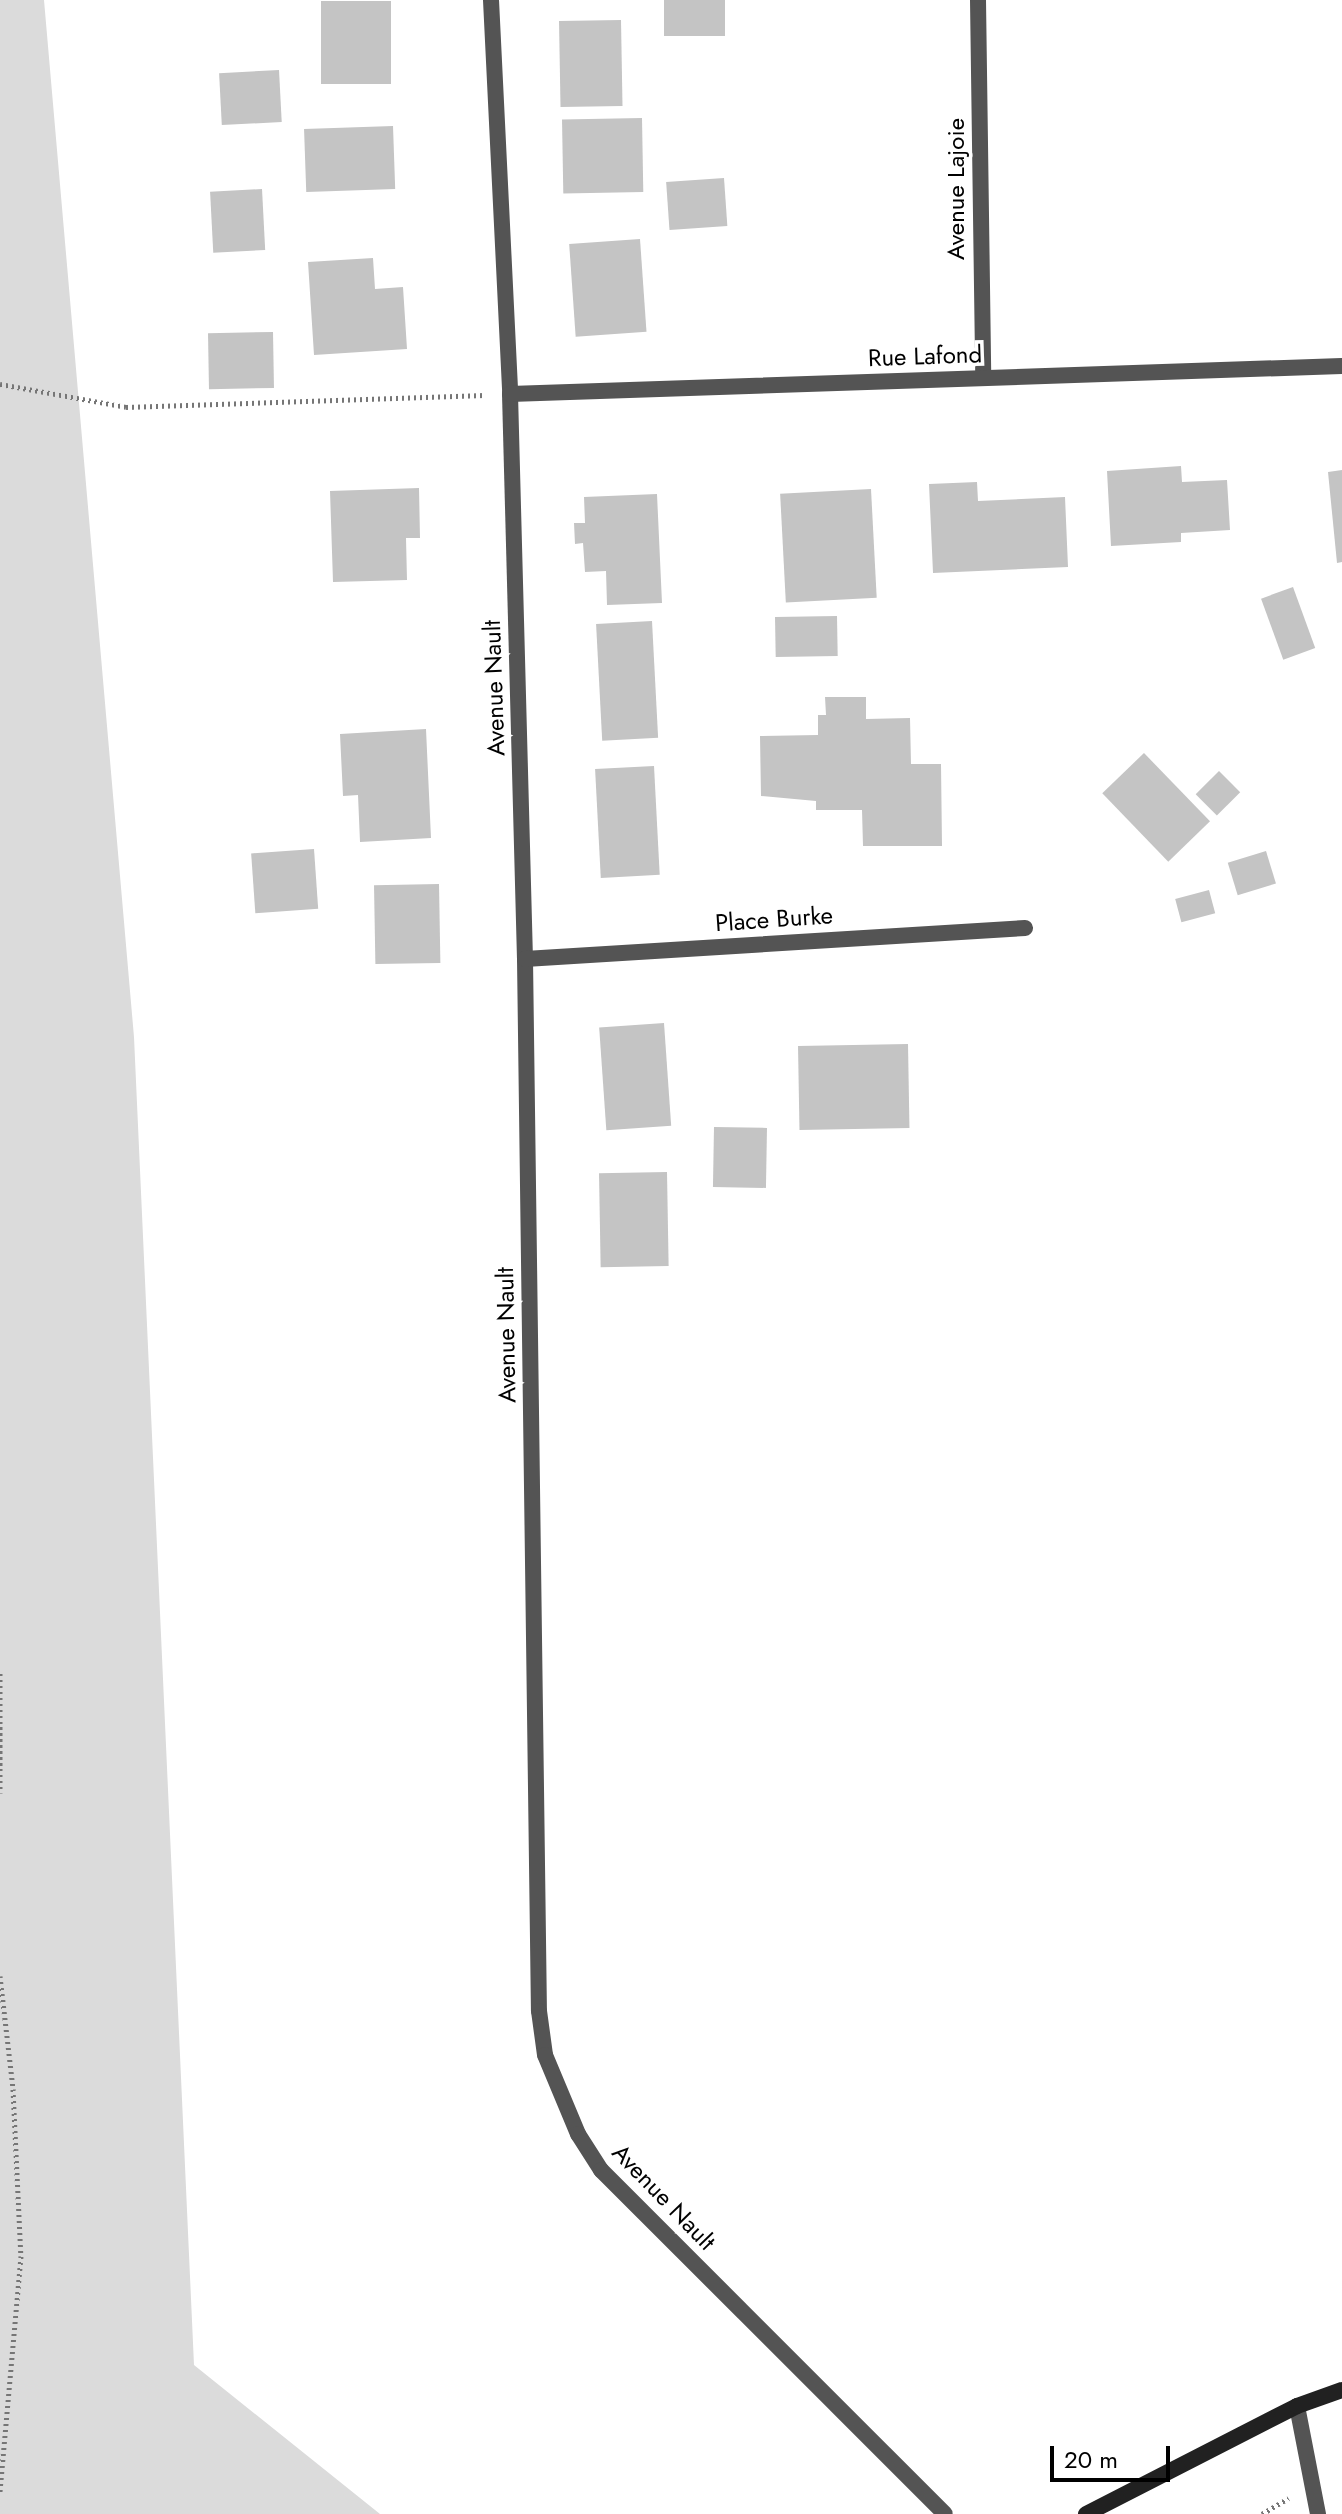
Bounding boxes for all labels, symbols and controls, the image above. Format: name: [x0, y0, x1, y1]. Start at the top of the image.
street label: Avenue Lajoie: [942, 118, 970, 260]
street label: Rue Lafond: [867, 340, 983, 372]
street label: Avenue Nault: [477, 620, 511, 756]
street label: Place Burke: [714, 901, 834, 937]
street label: Avenue Nault: [490, 1267, 522, 1403]
street label: Avenue Nault: [606, 2138, 722, 2256]
scale bar: [1054, 2430, 1174, 2480]
text: 20 m: [1064, 2442, 1118, 2477]

